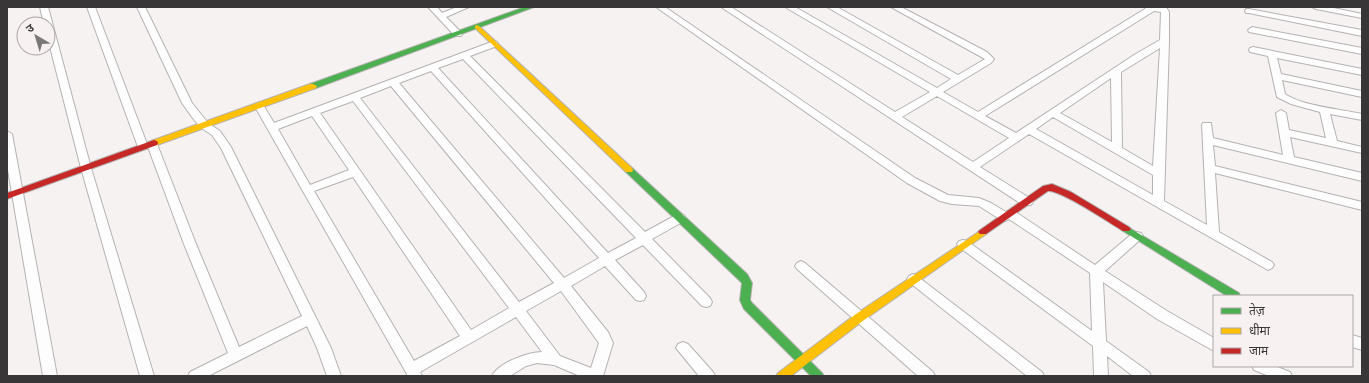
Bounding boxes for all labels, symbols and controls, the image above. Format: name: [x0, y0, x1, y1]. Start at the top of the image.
north arrow: [16, 16, 56, 56]
text: उ: [24, 21, 37, 35]
legend: [1213, 295, 1353, 367]
text: तेज़: [1249, 303, 1266, 318]
text: धीमा: [1249, 323, 1271, 338]
text: जाम: [1249, 344, 1269, 358]

